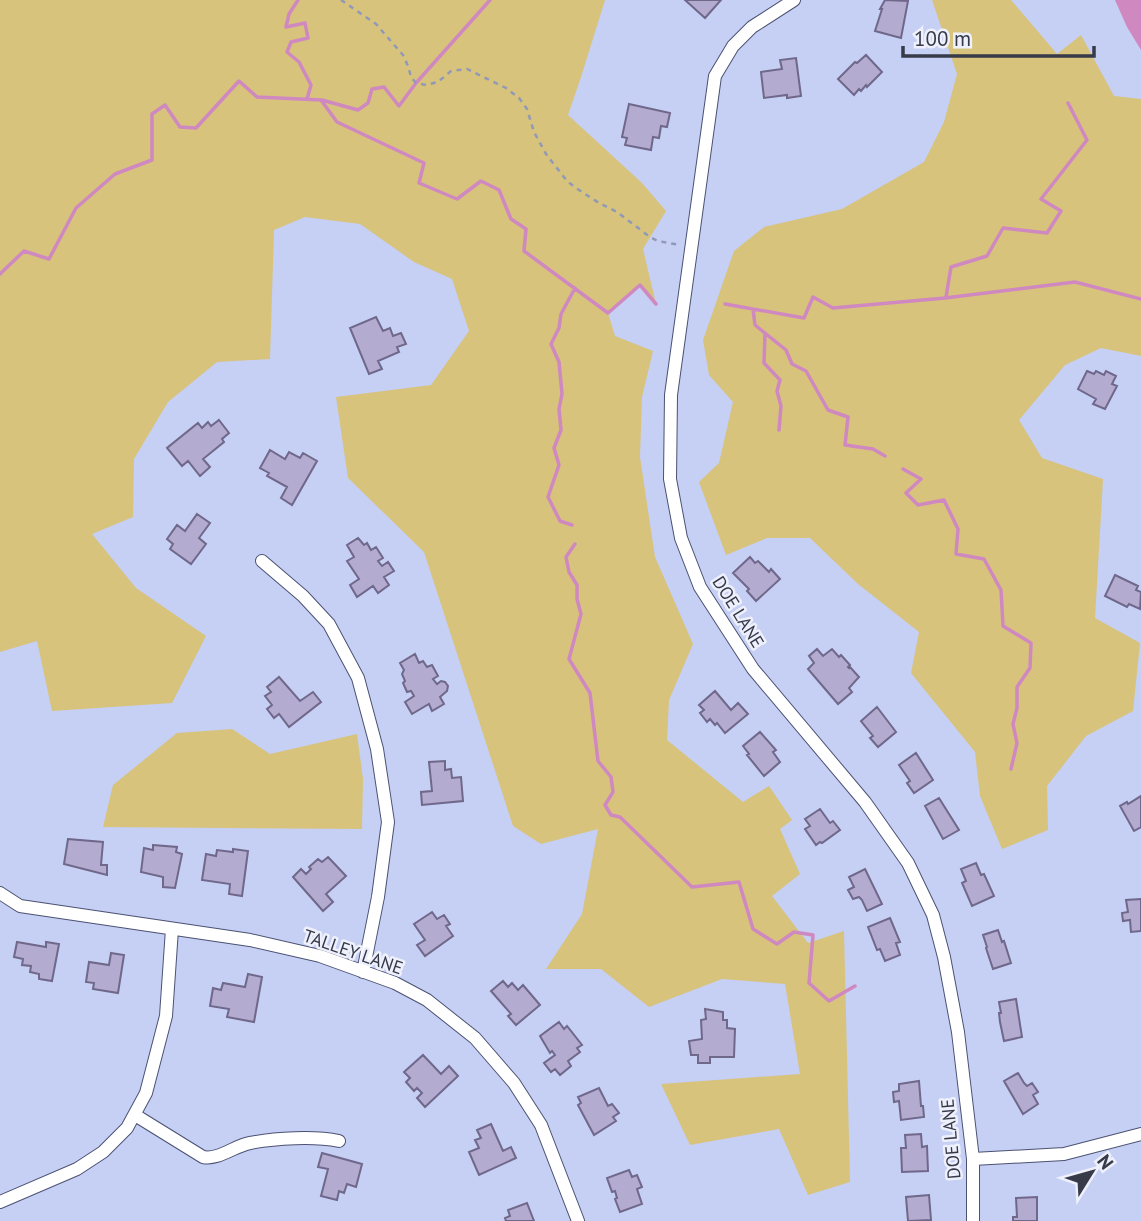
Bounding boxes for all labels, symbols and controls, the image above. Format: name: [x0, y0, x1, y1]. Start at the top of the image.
scale bar: [903, 14, 1094, 58]
text: 100 m: [914, 25, 971, 52]
street label: DOE LANE: [707, 572, 769, 652]
street label: TALLEY LANE: [300, 924, 406, 979]
street label: DOE LANE: [936, 1098, 965, 1180]
north arrow: [1057, 1137, 1127, 1207]
text: N: [1092, 1150, 1119, 1174]

